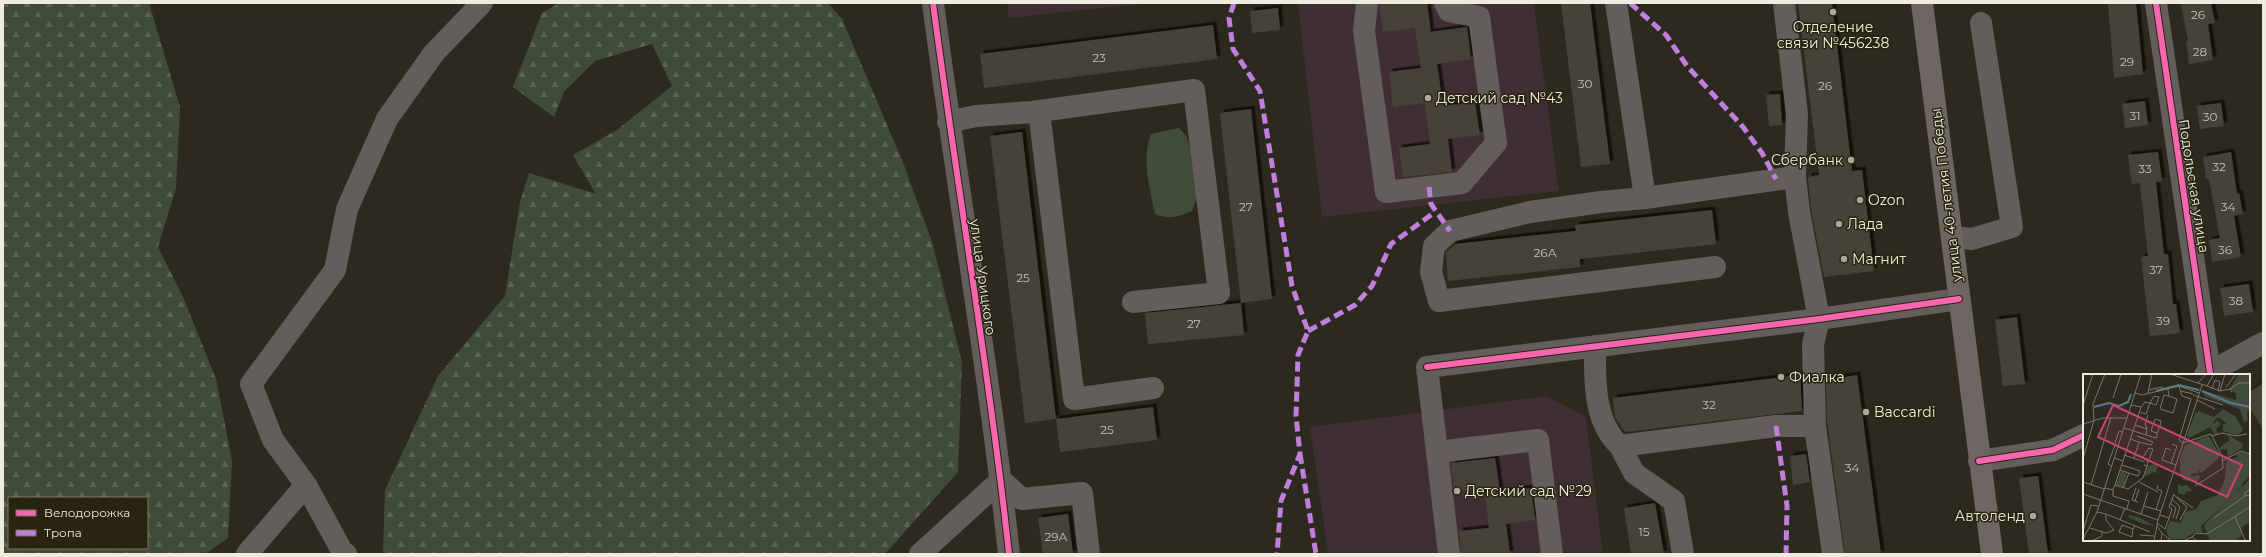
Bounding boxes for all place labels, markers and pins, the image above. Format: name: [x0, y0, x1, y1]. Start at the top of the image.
marker: Отделение связи №456238: [1828, 7, 1838, 17]
place label: Отделение связи №456238: [1777, 18, 1889, 52]
place label: Детский сад №43: [1436, 89, 1563, 107]
marker: Детский сад №43: [1423, 93, 1433, 103]
place label: Сбербанк: [1771, 151, 1843, 169]
marker: Сбербанк: [1846, 155, 1856, 165]
place label: Ozon: [1868, 191, 1905, 209]
marker: Ozon: [1855, 195, 1865, 205]
place label: Лада: [1847, 215, 1883, 233]
marker: Лада: [1834, 219, 1844, 229]
place label: Магнит: [1852, 250, 1906, 268]
marker: Магнит: [1839, 254, 1849, 264]
place label: Фиалка: [1789, 368, 1845, 386]
marker: Фиалка: [1776, 372, 1786, 382]
place label: Baccardi: [1874, 403, 1935, 421]
marker: Baccardi: [1861, 407, 1871, 417]
place label: Детский сад №29: [1465, 482, 1592, 500]
marker: Детский сад №29: [1452, 486, 1462, 496]
place label: Автоленд: [1955, 507, 2025, 525]
marker: Автоленд: [2028, 511, 2038, 521]

